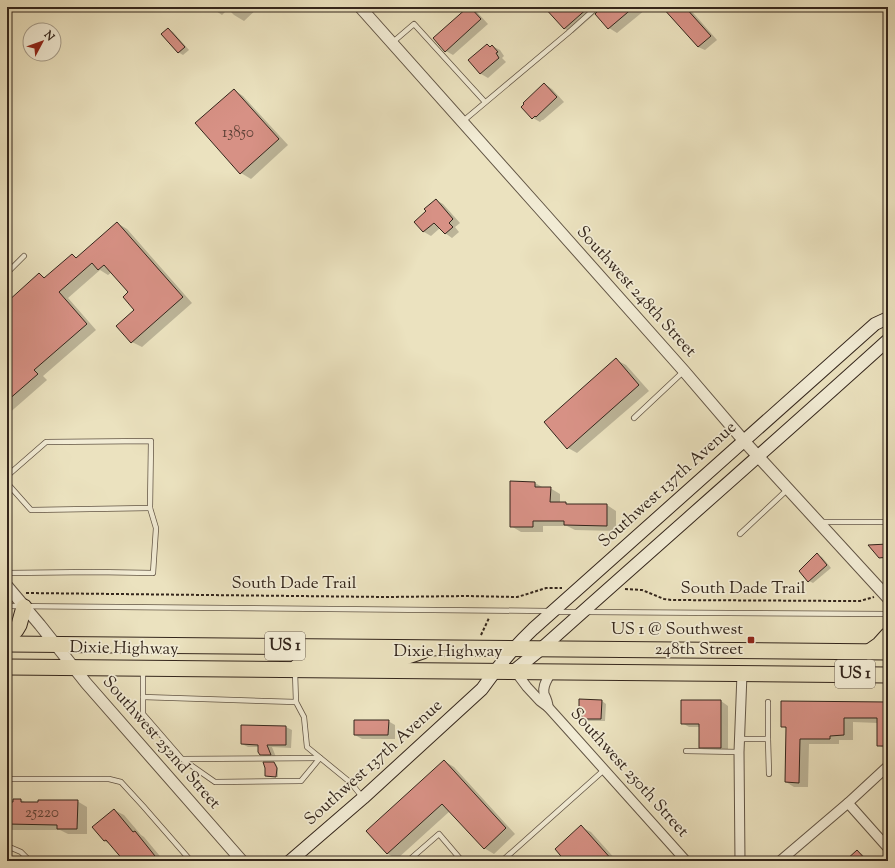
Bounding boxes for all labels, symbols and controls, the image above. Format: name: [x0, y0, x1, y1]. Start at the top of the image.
north arrow: [22, 22, 62, 62]
text: N: [39, 27, 58, 45]
house number: 13850: [222, 123, 254, 144]
street label: Southwest 248th Street: [570, 221, 702, 363]
street label: Southwest 137th Avenue: [594, 416, 742, 554]
street label: South Dade Trail: [232, 572, 357, 596]
street label: South Dade Trail: [681, 577, 806, 601]
place label: US 1 @ Southwest 248th Street: [611, 618, 743, 662]
road number: US 1: [265, 632, 305, 660]
marker: US 1 @ Southwest 248th Street: [746, 635, 756, 645]
street label: Dixie Highway: [69, 636, 179, 662]
street label: Dixie Highway: [394, 640, 503, 664]
road number: US 1: [835, 660, 875, 688]
street label: Southwest 252nd Street: [96, 671, 226, 815]
street label: Southwest 137th Avenue: [300, 694, 448, 832]
street label: Southwest 250th Street: [564, 703, 694, 843]
house number: 25220: [25, 803, 59, 824]

